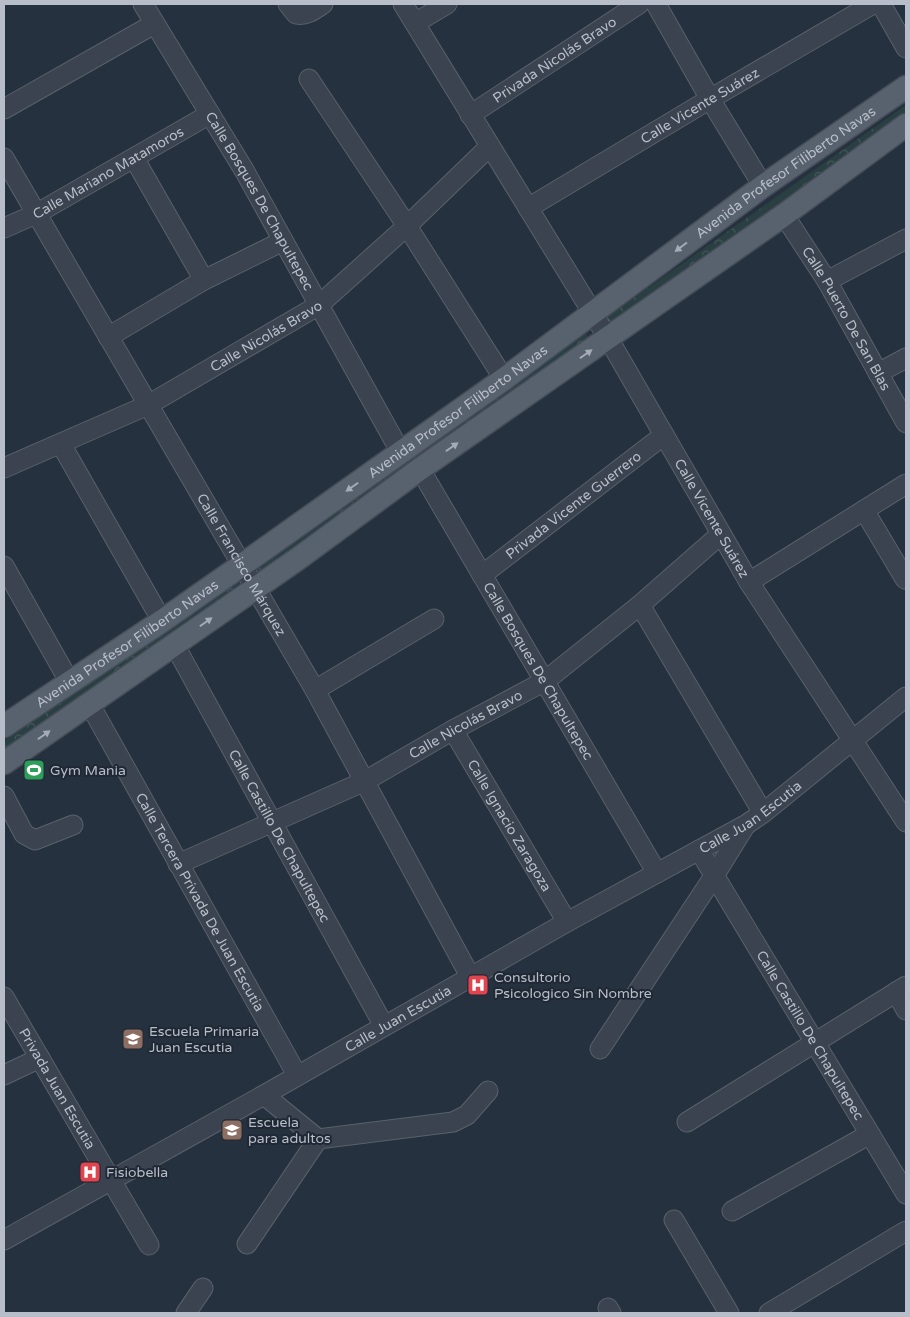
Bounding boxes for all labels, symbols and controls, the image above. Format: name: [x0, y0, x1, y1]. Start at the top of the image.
street label: Privada Nicolás Bravo: [490, 13, 620, 107]
street label: Calle Vicente Suárez: [638, 64, 762, 148]
street label: Avenida Profesor Filiberto Navas: [692, 103, 879, 242]
street label: Calle Bosques De Chapultepec: [202, 109, 317, 293]
street label: Calle Mariano Matamoros: [30, 123, 187, 223]
one-way arrow: [674, 242, 688, 252]
street label: Calle Puerto De San Blas: [798, 244, 894, 394]
street label: Calle Nicolás Bravo: [207, 297, 325, 376]
street label: Avenida Profesor Filiberto Navas: [365, 341, 551, 482]
one-way arrow: [579, 349, 592, 359]
one-way arrow: [445, 442, 459, 452]
street label: Privada Vicente Guerrero: [502, 448, 645, 563]
street label: Calle Vicente Suárez: [671, 456, 753, 581]
one-way arrow: [346, 482, 359, 493]
street label: Calle Francisco Márquez: [193, 491, 290, 639]
street label: Avenida Profesor Filiberto Navas: [32, 576, 222, 712]
street label: Calle Bosques De Chapultepec: [479, 579, 597, 763]
one-way arrow: [199, 617, 213, 627]
street label: Calle Nicolás Bravo: [406, 687, 525, 763]
one-way arrow: [37, 730, 50, 740]
street label: Calle Castillo De Chapultepec: [225, 747, 333, 926]
street label: Calle Ignacio Zaragoza: [463, 757, 555, 895]
sports icon: Gym Mania: [22, 758, 46, 782]
place label: Gym Mania: [50, 762, 126, 779]
street label: Calle Juan Escutia: [696, 777, 805, 857]
street label: Calle Tercera Privada De Juan Escutia: [132, 790, 268, 1015]
street label: Calle Castillo De Chapultepec: [752, 948, 867, 1123]
place label: Consultorio Psicologico Sin Nombre: [494, 969, 652, 1002]
hospital icon: Consultorio Psicologico Sin Nombre: [466, 973, 490, 997]
street label: Calle Juan Escutia: [342, 982, 454, 1056]
place label: Escuela Primaria Juan Escutia: [149, 1023, 259, 1056]
street label: Privada Juan Escutia: [15, 1025, 99, 1152]
school or university icon: Escuela Primaria Juan Escutia: [121, 1027, 145, 1051]
place label: Escuela para adultos: [248, 1114, 331, 1147]
school or university icon: Escuela para adultos: [220, 1118, 244, 1142]
hospital icon: Fisiobella: [78, 1160, 102, 1184]
place label: Fisiobella: [106, 1164, 168, 1181]

